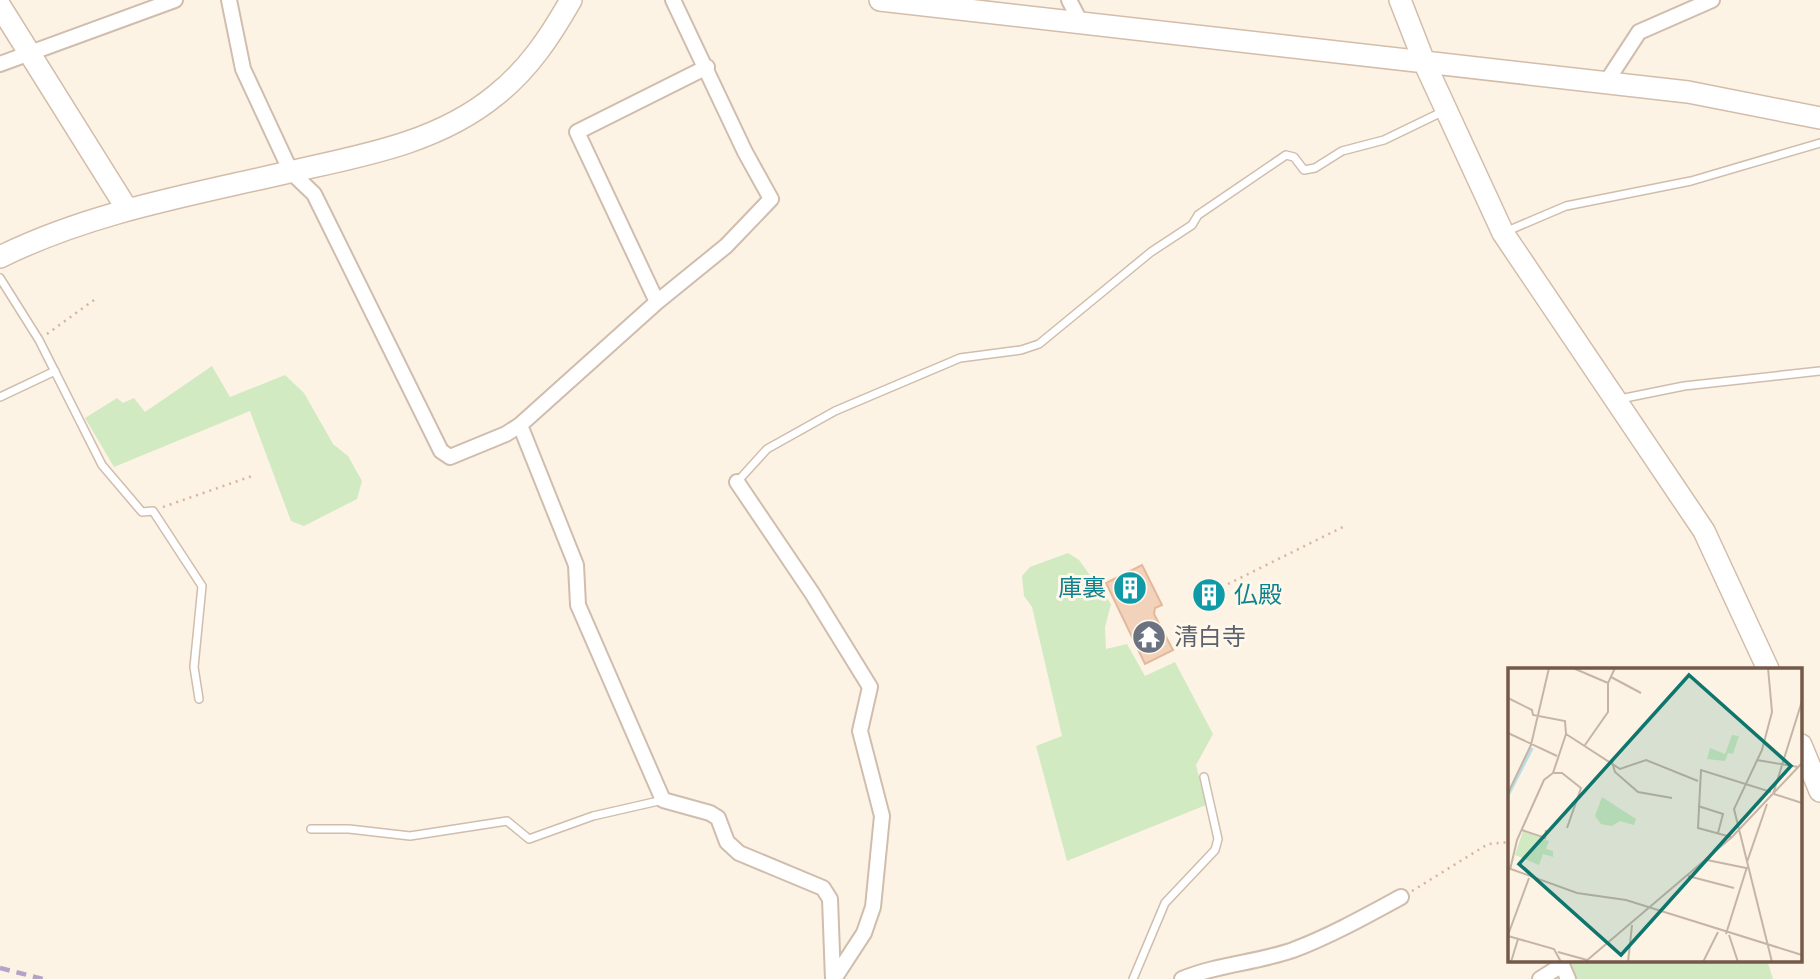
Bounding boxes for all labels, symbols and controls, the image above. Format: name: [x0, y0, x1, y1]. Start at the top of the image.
building icon: 庫裏: [1111, 569, 1149, 607]
place label: 庫裏: [1058, 574, 1106, 602]
building icon: 仏殿: [1190, 576, 1228, 614]
place label: 仏殿: [1234, 581, 1282, 609]
temple icon: 清白寺: [1130, 618, 1168, 656]
place label: 清白寺: [1174, 623, 1246, 651]
inset map: [1508, 668, 1802, 962]

